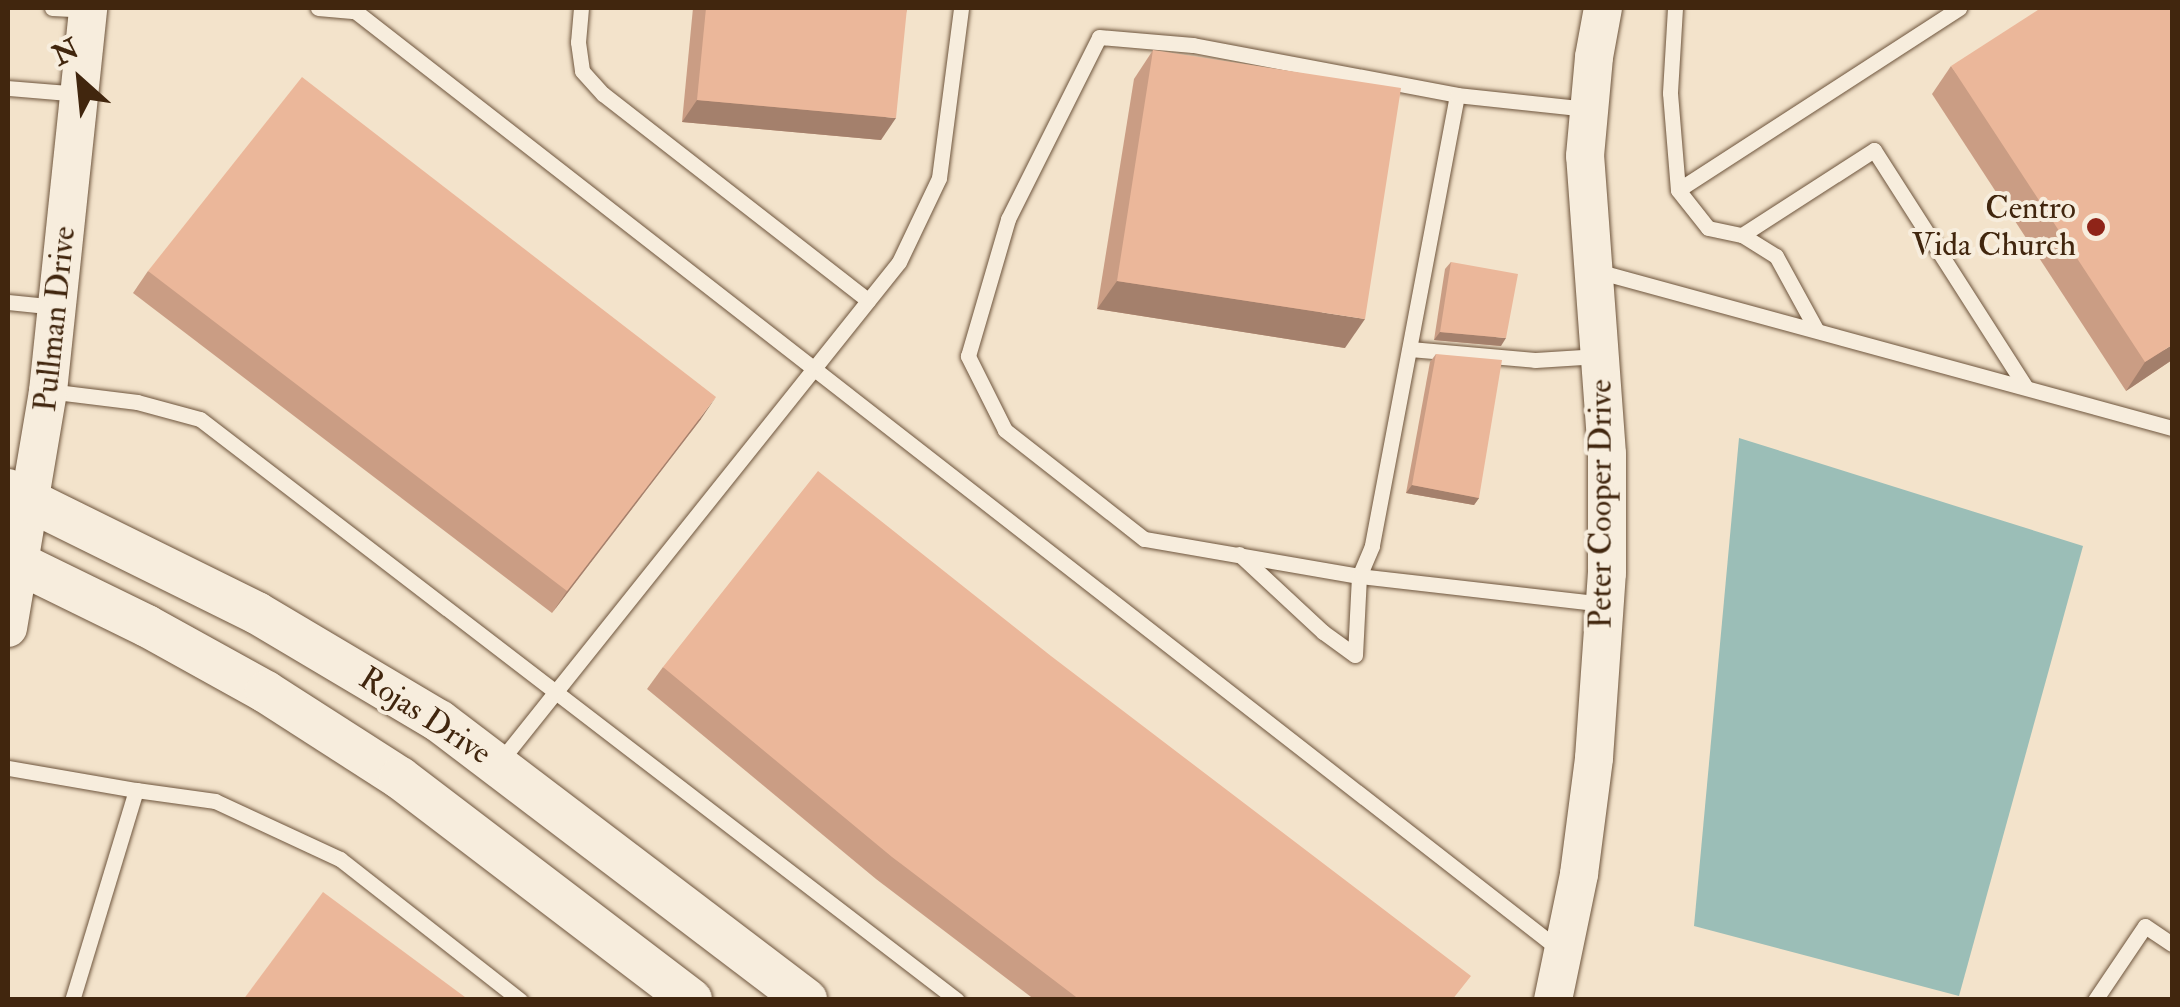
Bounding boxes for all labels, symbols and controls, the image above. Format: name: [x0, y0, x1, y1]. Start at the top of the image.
north arrow: [30, 30, 130, 130]
text: N: [47, 32, 85, 74]
place label: Centro Vida Church: [1911, 190, 2076, 265]
marker: Centro Vida Church: [2085, 216, 2107, 238]
street label: Pullman Drive: [26, 224, 84, 414]
street label: Peter Cooper Drive: [1582, 379, 1620, 629]
street label: Rojas Drive: [352, 659, 498, 773]

